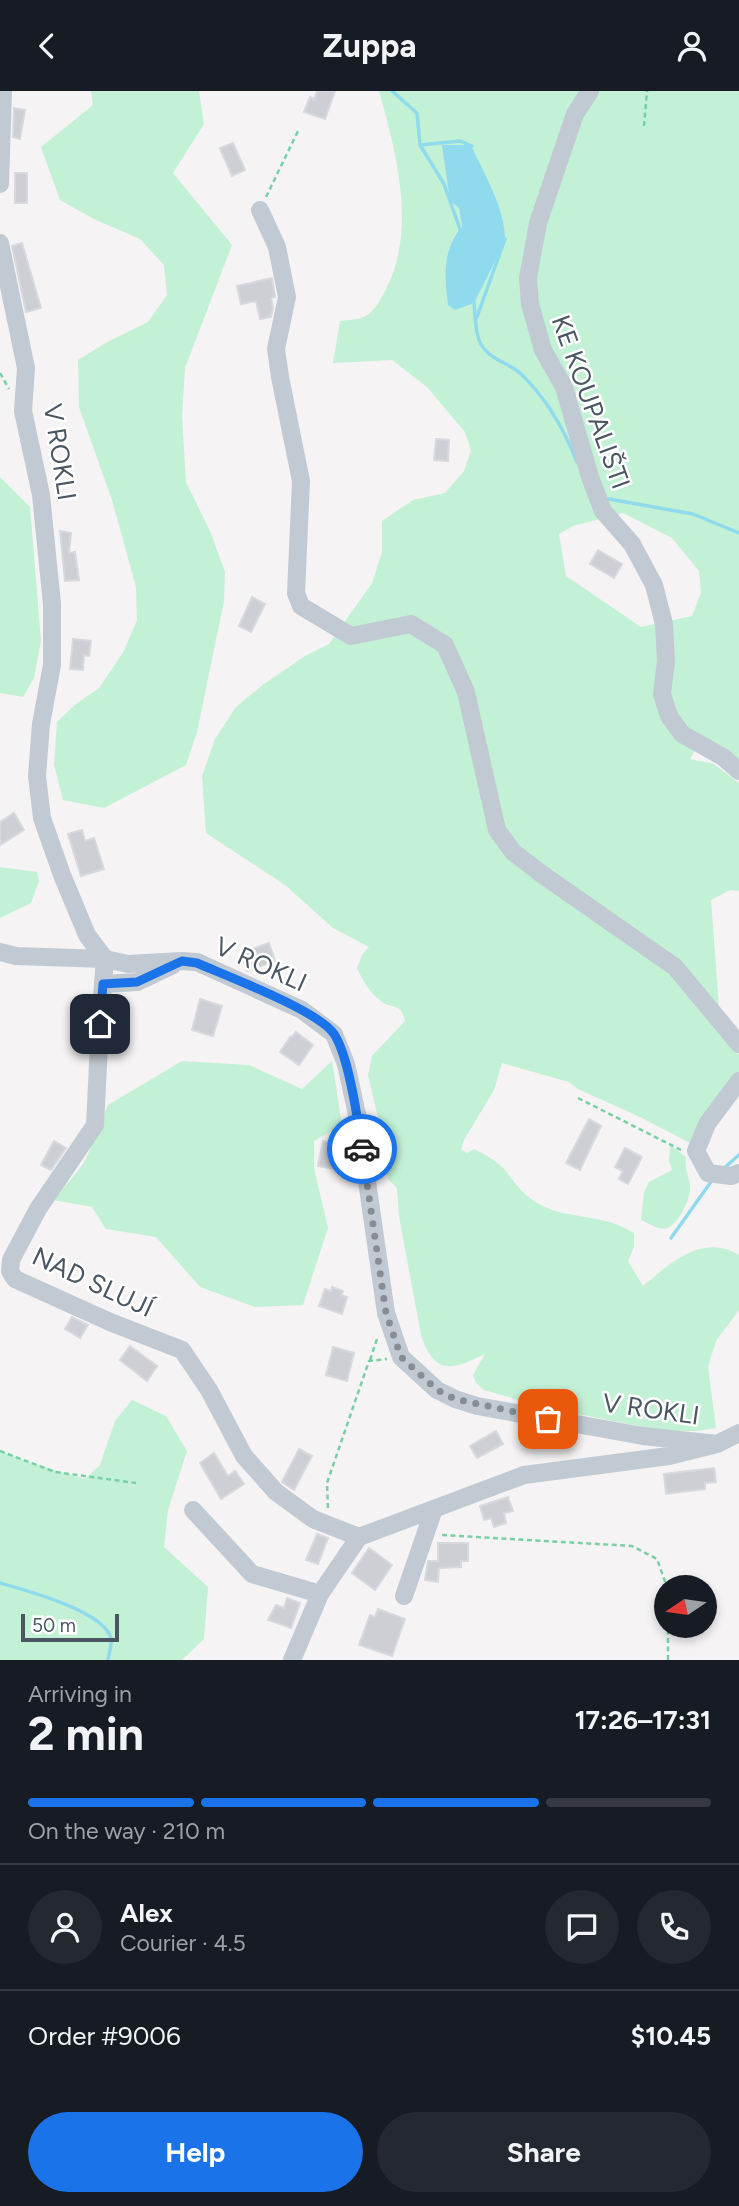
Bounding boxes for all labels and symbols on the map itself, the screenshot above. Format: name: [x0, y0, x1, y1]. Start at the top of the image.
street label: KE KOUPALIŠTI: [545, 311, 637, 493]
street label: V ROKLI: [37, 401, 83, 503]
street label: V ROKLI: [210, 930, 312, 998]
pin: [70, 994, 130, 1054]
courier: [327, 1114, 397, 1184]
street label: NAD SLUJÍ: [27, 1240, 160, 1324]
street label: V ROKLI: [601, 1386, 701, 1432]
pin: [518, 1389, 578, 1449]
north arrow: [654, 1575, 718, 1638]
scale bar: [21, 1611, 119, 1643]

